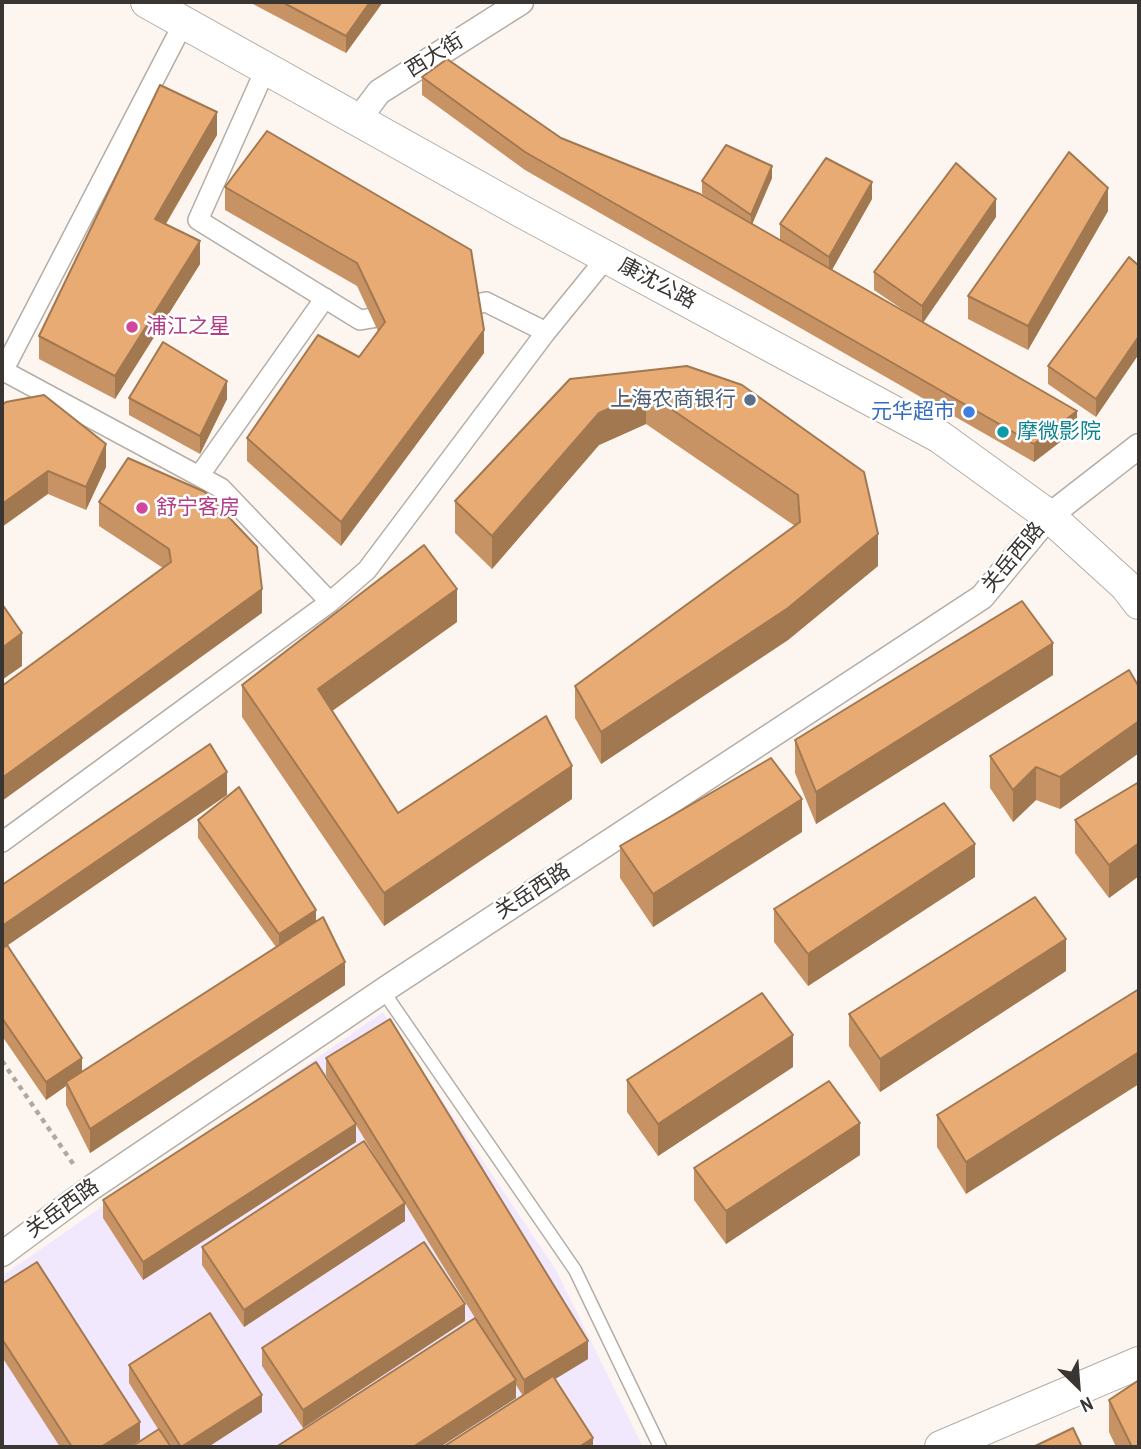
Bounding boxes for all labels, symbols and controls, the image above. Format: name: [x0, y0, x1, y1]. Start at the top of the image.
street label: 西大街: [402, 29, 468, 83]
street label: 康沈公路: [614, 253, 700, 315]
place label: 浦江之星: [146, 314, 230, 340]
marker: 浦江之星: [124, 319, 140, 335]
place label: 上海农商银行: [610, 387, 736, 413]
marker: 上海农商银行: [742, 392, 758, 408]
place label: 元华超市: [871, 399, 955, 425]
marker: 元华超市: [961, 404, 977, 420]
place label: 摩微影院: [1017, 419, 1101, 445]
marker: 摩微影院: [995, 424, 1011, 440]
place label: 舒宁客房: [156, 495, 240, 521]
marker: 舒宁客房: [134, 500, 150, 516]
street label: 关岳西路: [977, 518, 1051, 598]
street label: 关岳西路: [491, 859, 575, 925]
street label: 关岳西路: [22, 1174, 104, 1244]
north arrow: [1043, 1351, 1113, 1421]
text: N: [1076, 1391, 1097, 1419]

